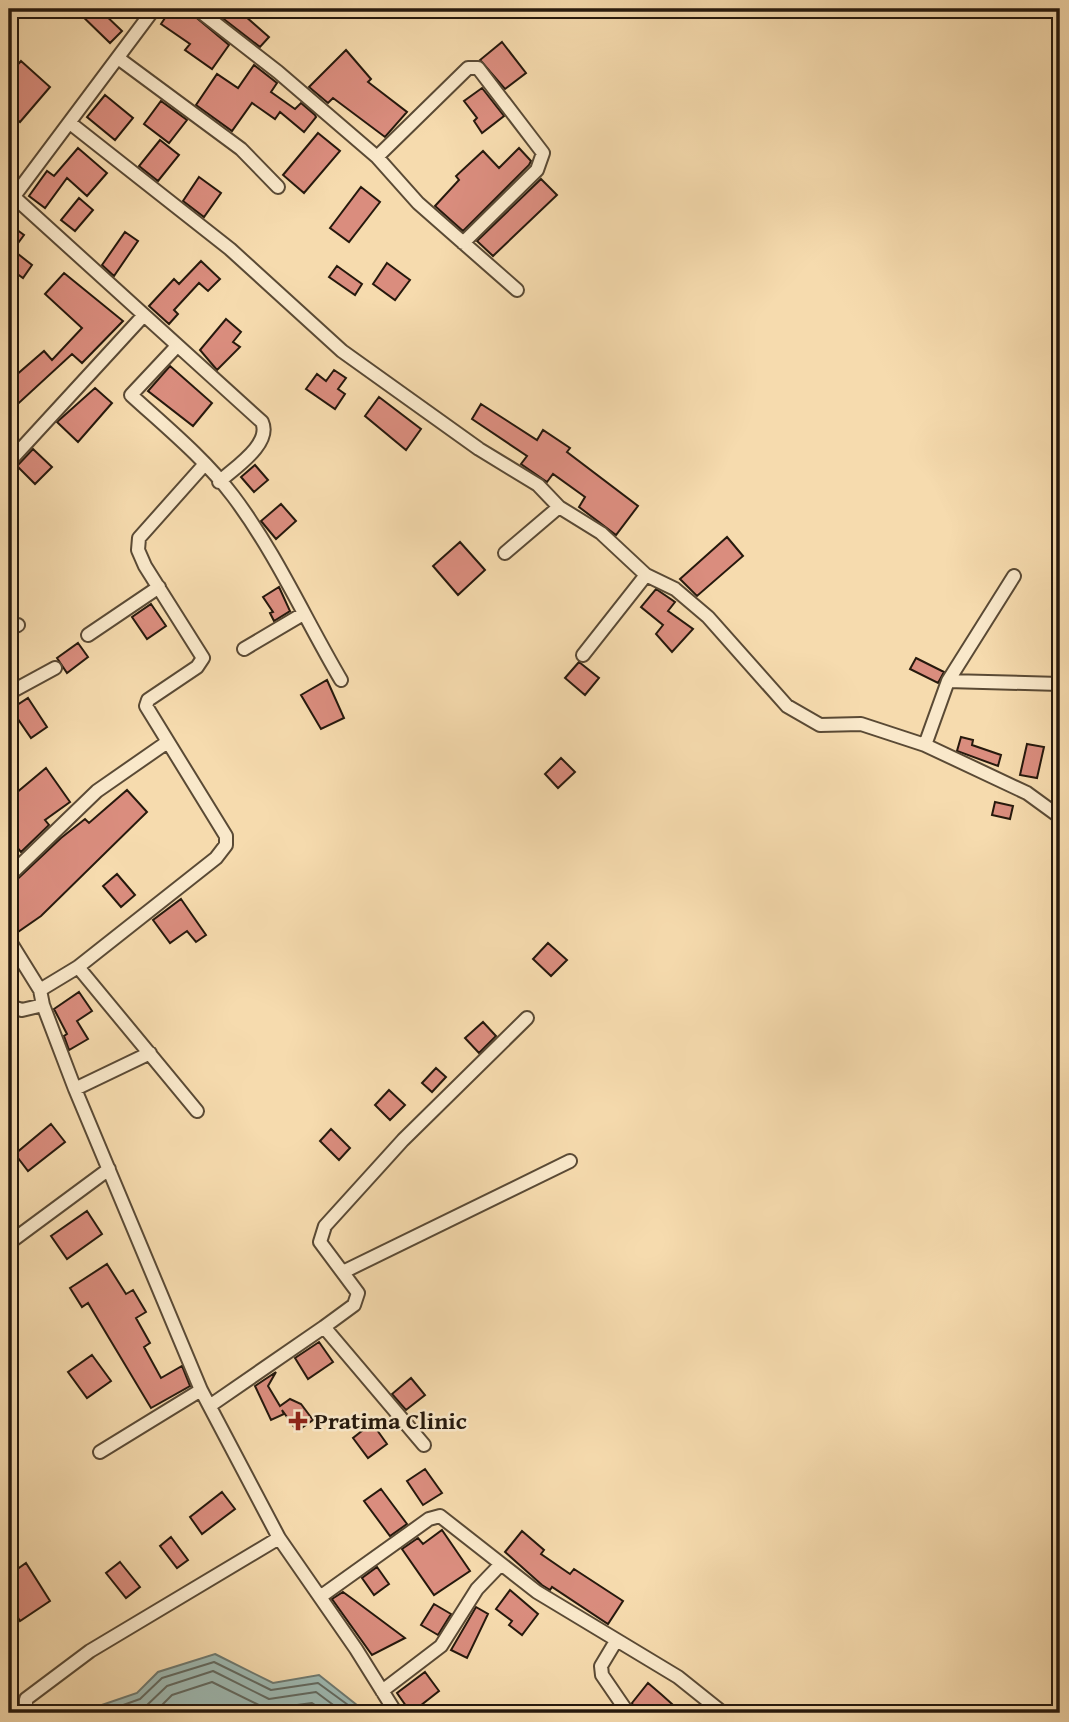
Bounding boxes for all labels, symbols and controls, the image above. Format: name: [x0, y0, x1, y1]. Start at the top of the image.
place label: Pratima Clinic: [314, 1403, 467, 1438]
marker: Pratima Clinic: [288, 1411, 308, 1431]

